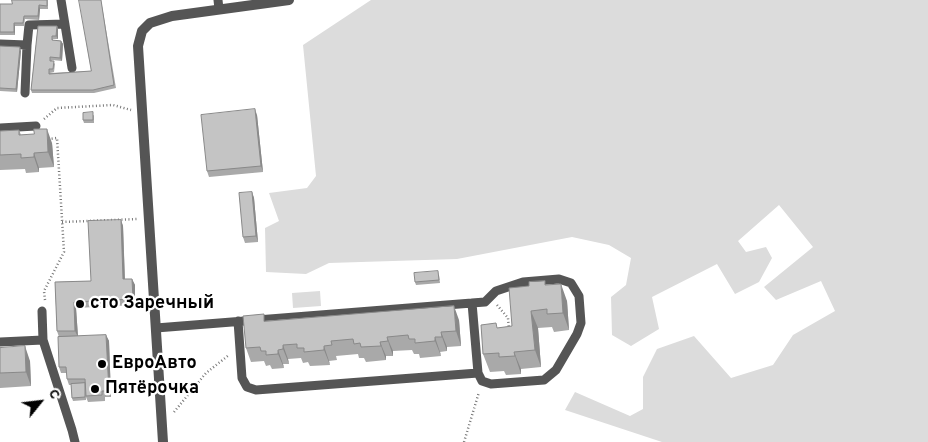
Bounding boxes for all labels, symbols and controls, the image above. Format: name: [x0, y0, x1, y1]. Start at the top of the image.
place label: сто Заречный: [90, 293, 214, 315]
marker: сто Заречный: [74, 298, 86, 310]
place label: ЕвроАвто: [112, 353, 197, 375]
marker: ЕвроАвто: [96, 358, 108, 370]
north arrow: [15, 377, 65, 427]
place label: Пятёрочка: [105, 378, 199, 400]
marker: Пятёрочка: [89, 383, 101, 395]
text: С: [44, 386, 63, 403]

